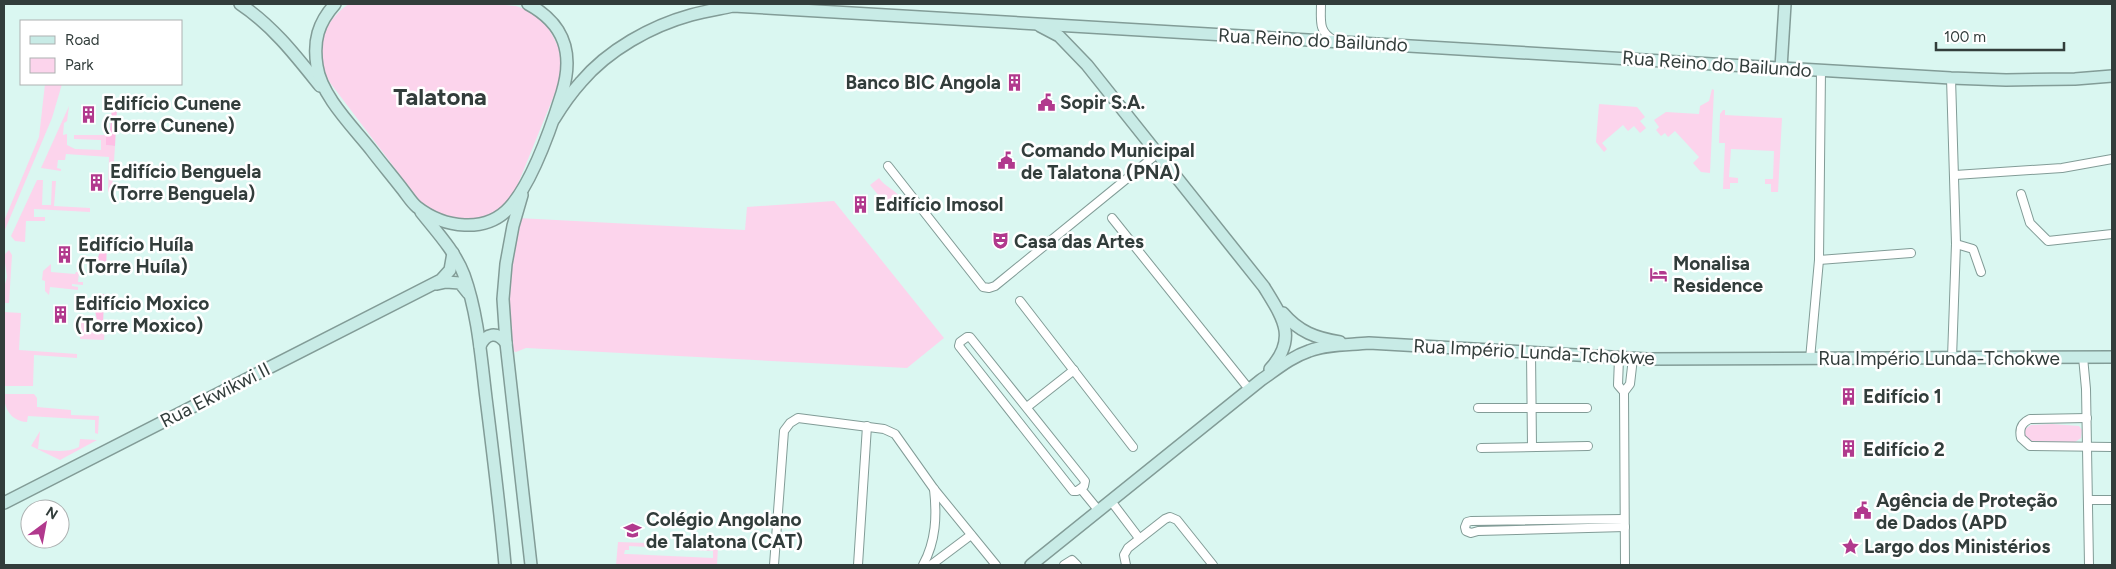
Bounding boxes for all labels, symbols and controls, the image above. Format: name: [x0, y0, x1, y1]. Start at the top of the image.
legend: [20, 20, 182, 85]
scale bar: [1936, 20, 2064, 52]
street label: Rua Reino do Bailundo: [1218, 24, 1408, 56]
text: 100 m: [1944, 28, 1986, 46]
text: Road: [65, 31, 100, 49]
street label: Rua Reino do Bailundo: [1621, 46, 1813, 82]
text: Park: [65, 56, 94, 74]
place label: Banco BIC Angola: [845, 71, 1001, 94]
building icon: Banco BIC Angola: [1005, 72, 1025, 92]
district label: Talatona: [393, 82, 487, 111]
place label: Sopir S.A.: [1060, 91, 1145, 114]
place label: Edifício Cunene (Torre Cunene): [103, 92, 242, 137]
public building icon: Sopir S.A.: [1036, 92, 1056, 112]
building icon: Edifício Cunene (Torre Cunene): [79, 104, 99, 124]
place label: Comando Municipal de Talatona (PNA): [1021, 139, 1195, 184]
public building icon: Comando Municipal de Talatona (PNA): [997, 151, 1017, 171]
place label: Edifício Benguela (Torre Benguela): [110, 160, 261, 205]
building icon: Edifício Benguela (Torre Benguela): [86, 172, 106, 192]
place label: Edifício Imosol: [875, 193, 1004, 216]
building icon: Edifício Imosol: [851, 194, 871, 214]
place label: Casa das Artes: [1014, 230, 1144, 253]
theatre icon: Casa das Artes: [990, 231, 1010, 251]
place label: Edifício Huíla (Torre Huíla): [78, 233, 194, 278]
building icon: Edifício Huíla (Torre Huíla): [54, 245, 74, 265]
place label: Monalisa Residence: [1673, 252, 1764, 297]
hotel icon: Monalisa Residence: [1649, 264, 1669, 284]
place label: Edifício Moxico (Torre Moxico): [75, 292, 209, 337]
building icon: Edifício Moxico (Torre Moxico): [51, 304, 71, 324]
street label: Rua Império Lunda-Tchokwe: [1413, 334, 1655, 370]
street label: Rua Império Lunda-Tchokwe: [1818, 347, 2060, 370]
street label: Rua Ekwikwi II: [156, 357, 274, 433]
place label: Edifício 1: [1863, 385, 1942, 408]
building icon: Edifício 1: [1839, 386, 1859, 406]
place label: Edifício 2: [1863, 438, 1945, 461]
building icon: Edifício 2: [1839, 439, 1859, 459]
place label: Agência de Proteção de Dados (APD: [1876, 489, 2058, 534]
north arrow: [20, 499, 70, 549]
public building icon: Agência de Proteção de Dados (APD: [1852, 501, 1872, 521]
text: N: [43, 503, 61, 523]
place label: Colégio Angolano de Talatona (CAT): [646, 508, 803, 553]
school or university icon: Colégio Angolano de Talatona (CAT): [622, 520, 642, 540]
place label: Largo dos Ministérios: [1864, 535, 2050, 558]
place icon: Largo dos Ministérios: [1840, 536, 1860, 556]

